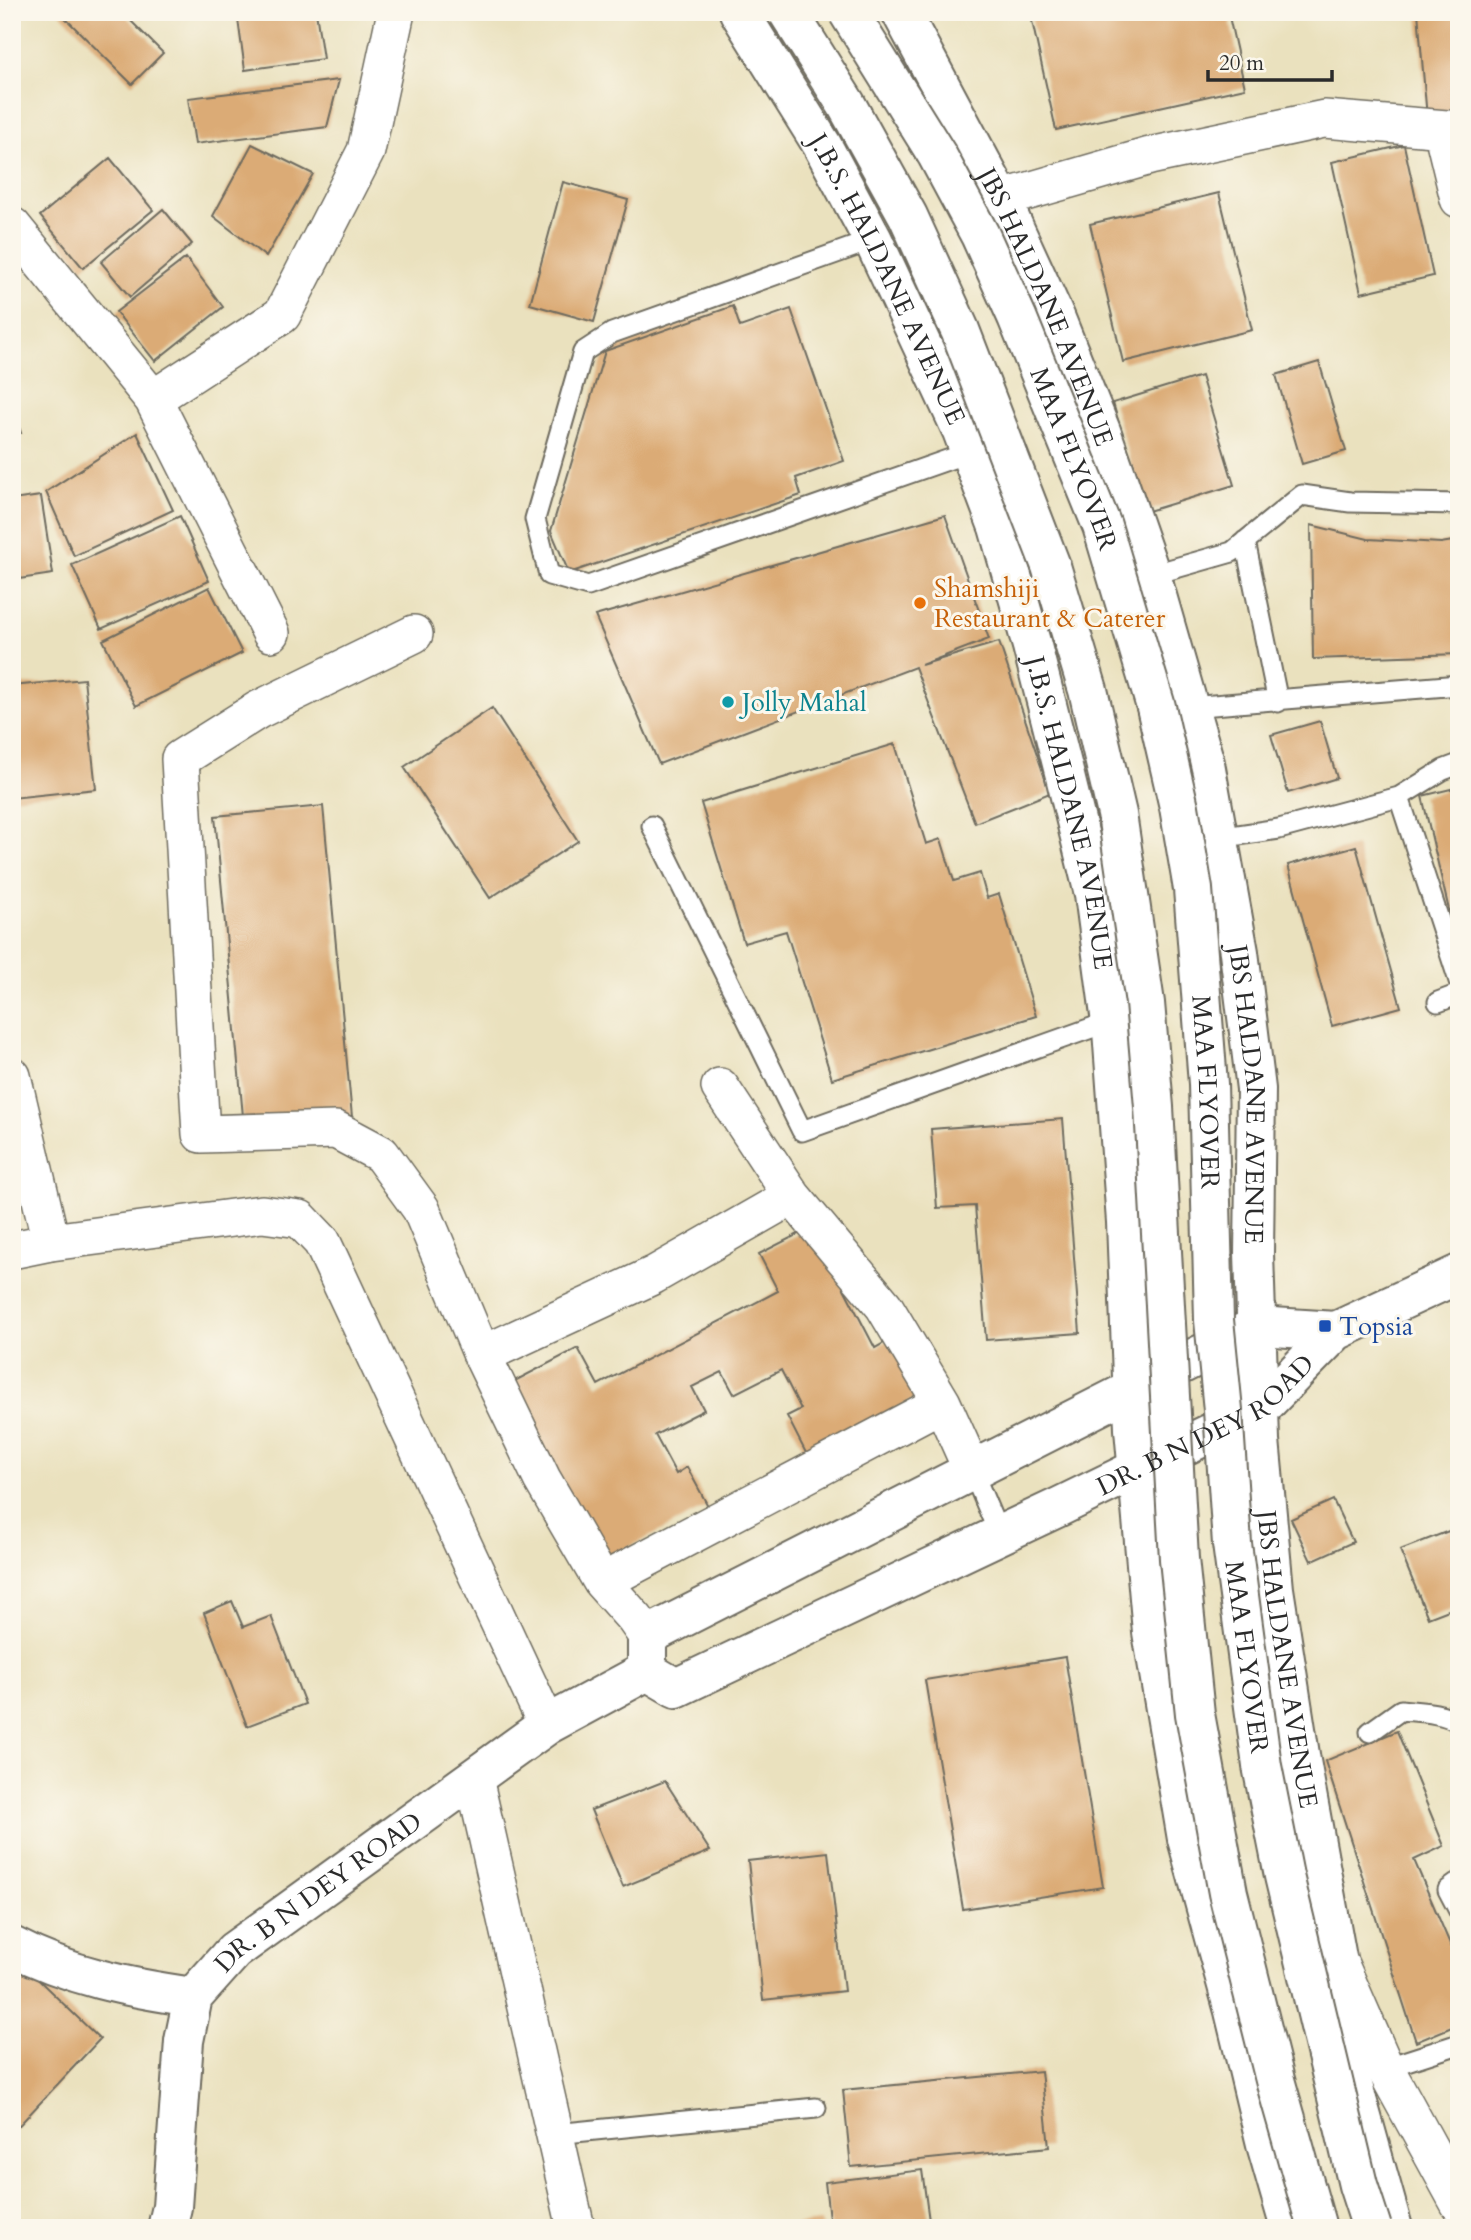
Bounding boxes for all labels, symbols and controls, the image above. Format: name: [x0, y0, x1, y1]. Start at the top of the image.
scale bar: [1208, 38, 1333, 82]
text: 20 m: [1219, 49, 1264, 78]
street label: J.B.S. HALDANE AVENUE: [799, 123, 974, 430]
street label: JBS HALDANE AVENUE: [968, 158, 1122, 451]
street label: MAA FLYOVER: [1021, 362, 1125, 554]
place label: Shamshiji Restaurant & Caterer: [934, 571, 1166, 636]
marker: Shamshiji Restaurant & Caterer: [912, 595, 928, 611]
street label: J.B.S. HALDANE AVENUE: [1016, 649, 1121, 972]
place label: Jolly Mahal: [738, 685, 867, 720]
marker: Jolly Mahal: [720, 694, 736, 710]
street label: JBS HALDANE AVENUE: [1219, 938, 1273, 1245]
street label: MAA FLYOVER: [1183, 994, 1228, 1189]
place label: Topsia: [1339, 1309, 1413, 1344]
marker: Topsia: [1317, 1318, 1333, 1334]
street label: DR. B N DEY ROAD: [1091, 1347, 1322, 1504]
street label: JBS HALDANE AVENUE: [1248, 1505, 1326, 1811]
street label: MAA FLYOVER: [1216, 1559, 1277, 1756]
street label: DR. B N DEY ROAD: [206, 1804, 429, 1980]

